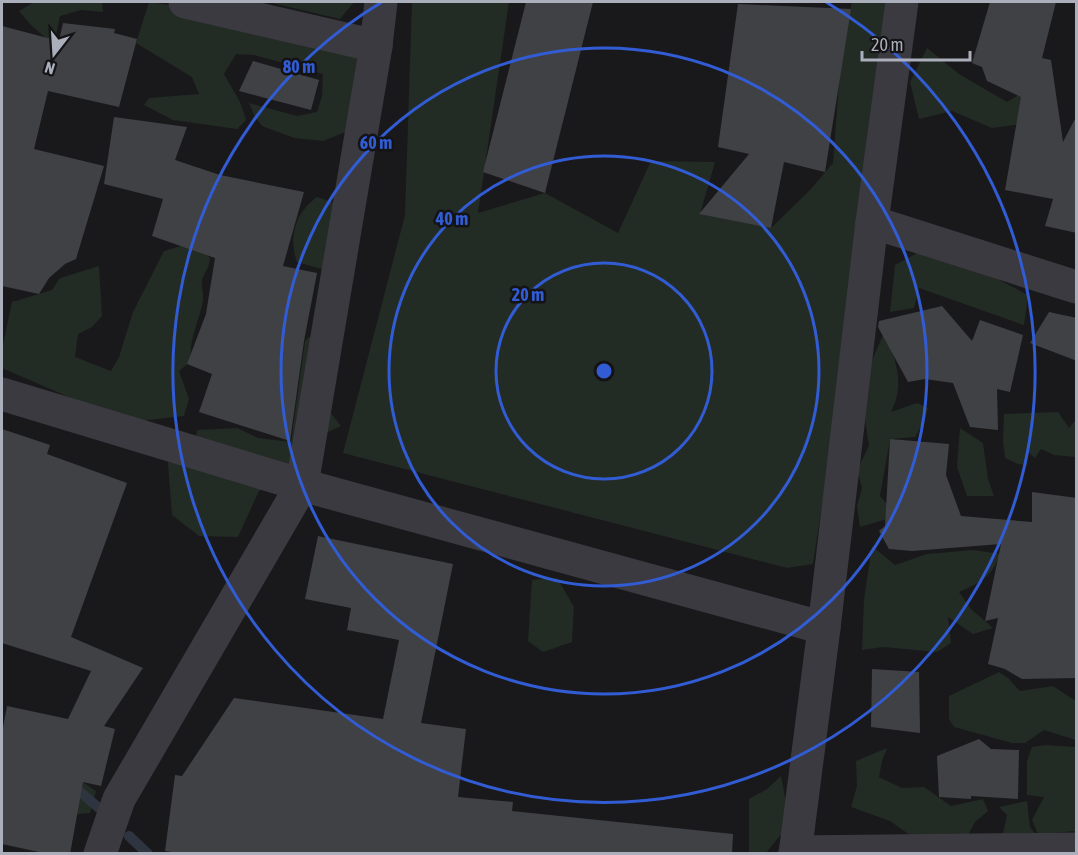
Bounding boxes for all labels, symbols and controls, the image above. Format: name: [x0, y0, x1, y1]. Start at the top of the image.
north arrow: [24, 24, 84, 84]
scale bar: [862, 24, 970, 62]
text: 20 m: [871, 34, 903, 55]
text: 80 m: [283, 56, 315, 77]
text: N: [42, 58, 57, 78]
text: 60 m: [360, 132, 392, 153]
text: 40 m: [435, 208, 468, 229]
text: 20 m: [512, 284, 544, 305]
centre of rings: [594, 361, 614, 381]

